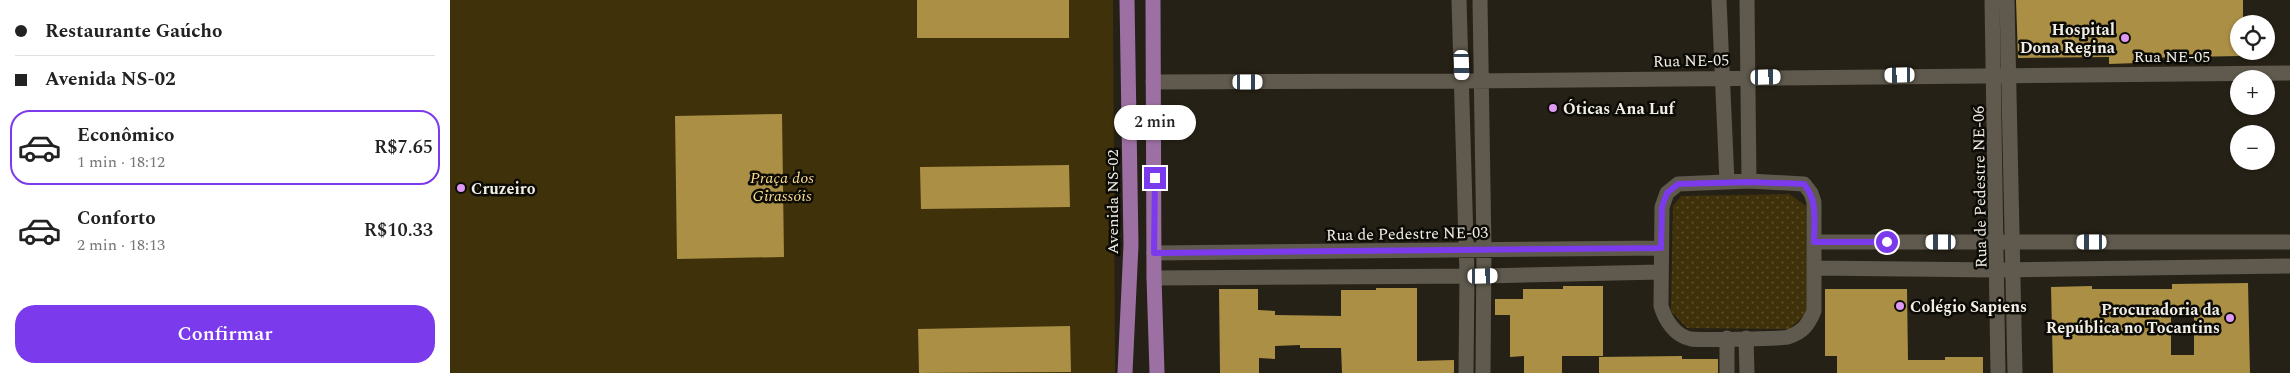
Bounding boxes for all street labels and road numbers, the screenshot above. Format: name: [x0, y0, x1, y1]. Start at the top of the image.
street label: Rua NE-05: [2134, 45, 2210, 69]
street label: Rua NE-05: [1653, 48, 1729, 74]
street label: Rua de Pedestre NE-06: [1967, 106, 1993, 268]
street label: Avenida NS-02: [1101, 149, 1125, 255]
street label: Rua de Pedestre NE-03: [1326, 221, 1488, 247]

